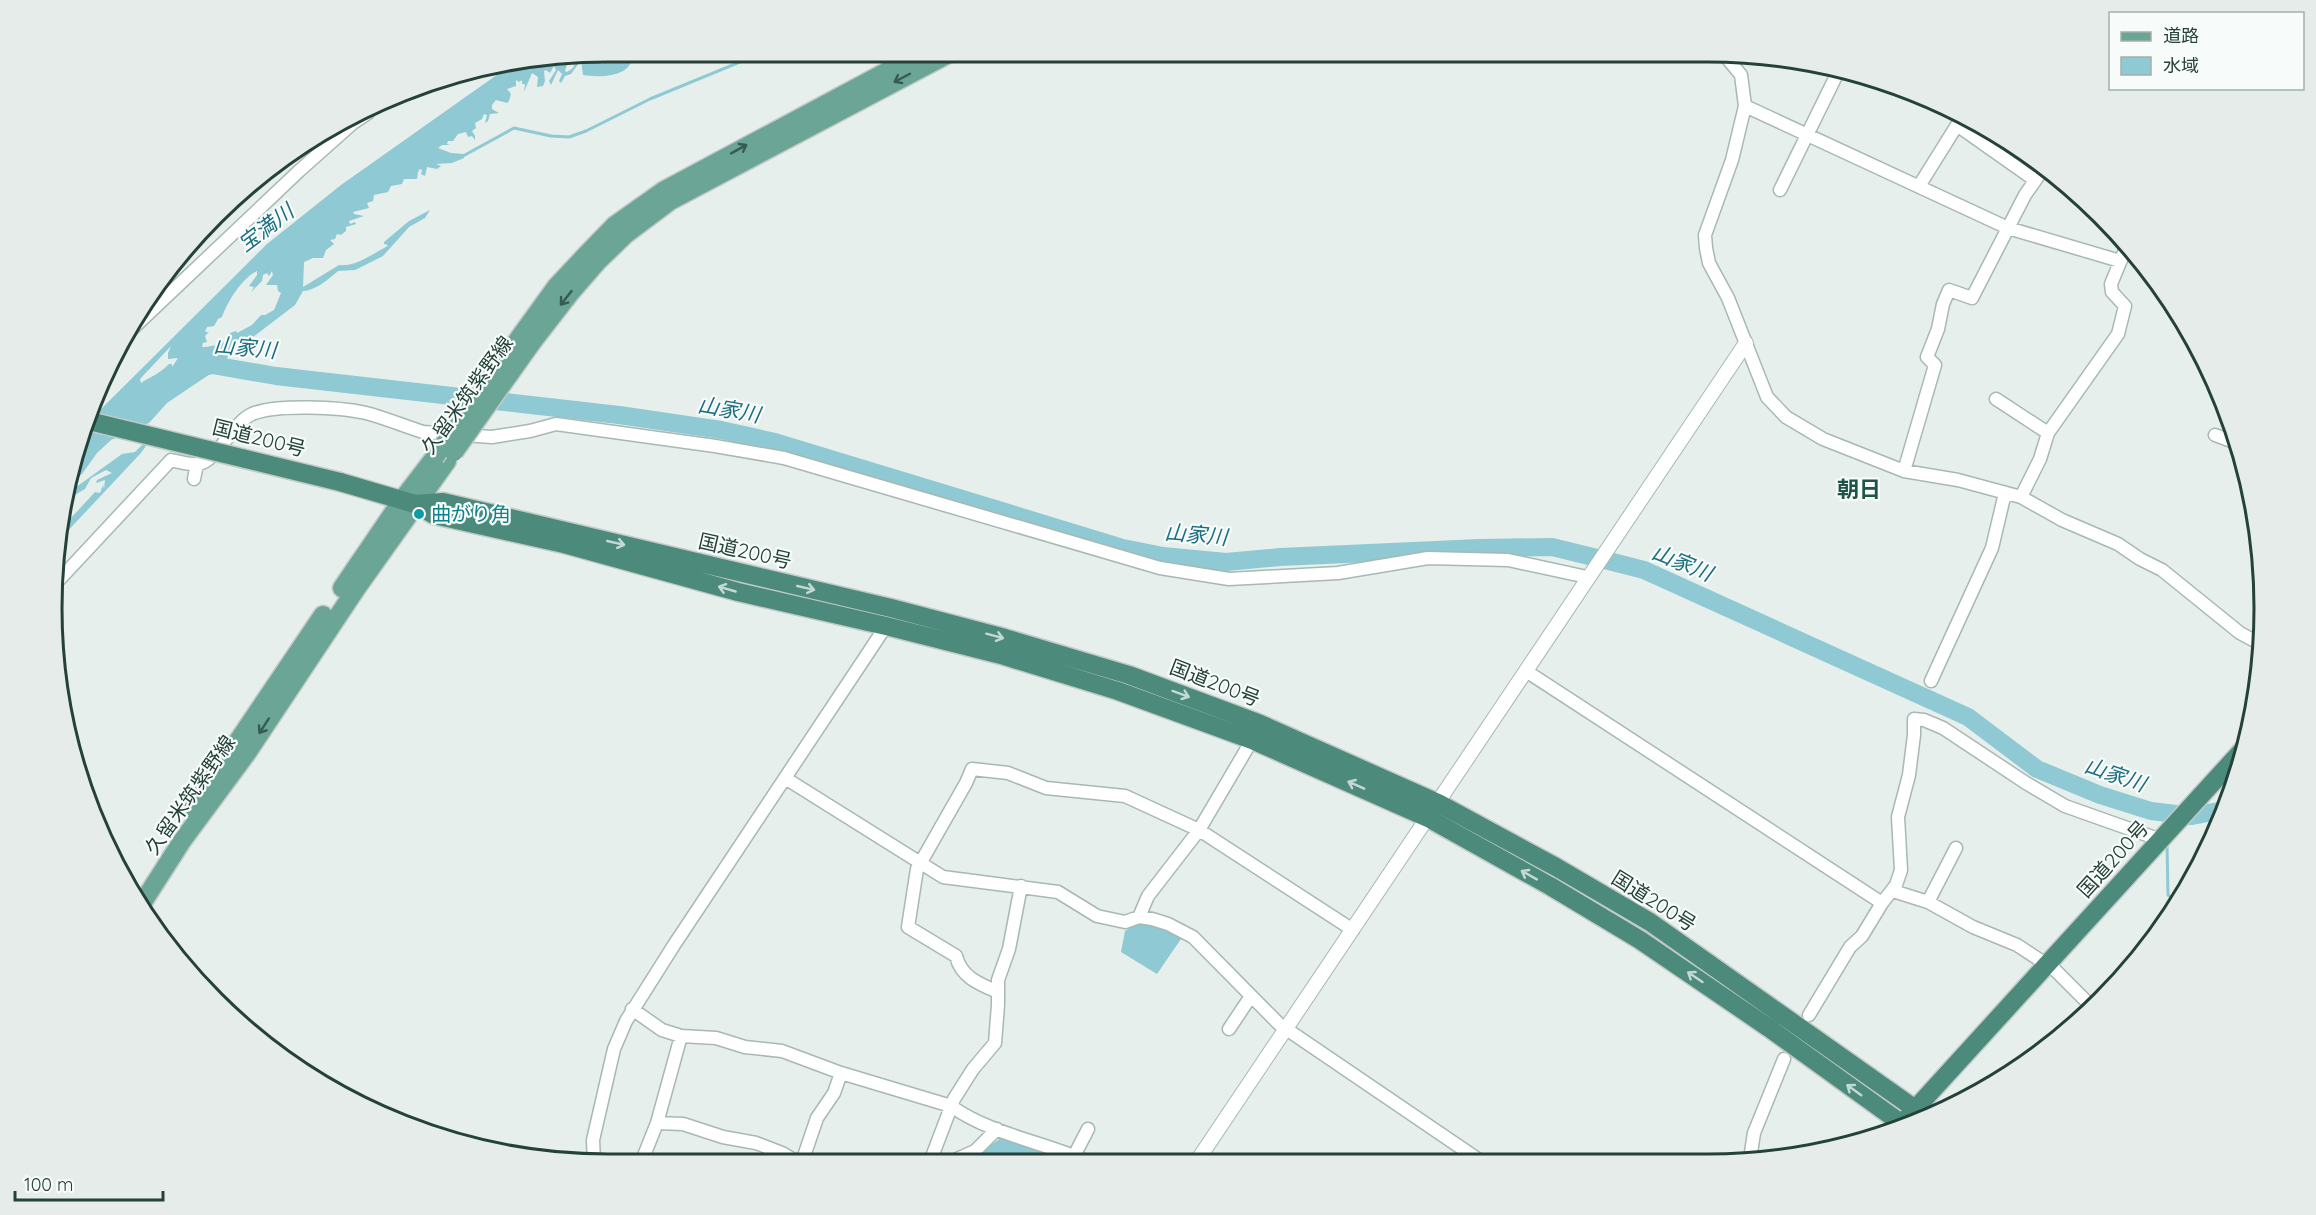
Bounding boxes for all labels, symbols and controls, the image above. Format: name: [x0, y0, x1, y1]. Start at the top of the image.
legend: [2109, 12, 2304, 90]
text: 道路: [2163, 24, 2199, 47]
text: 水域: [2163, 54, 2199, 77]
one-way arrow: [893, 73, 911, 85]
one-way arrow: [730, 143, 747, 155]
water label: 宝満川: [232, 197, 300, 257]
one-way arrow: [560, 290, 573, 306]
water label: 山家川: [213, 331, 280, 363]
street label: 久留米筑紫野線: [415, 331, 518, 459]
water label: 山家川: [696, 391, 764, 428]
street label: 国道200号: [210, 414, 308, 461]
district label: 朝日: [1837, 475, 1881, 503]
place label: 曲がり角: [431, 501, 511, 526]
marker: 曲がり角: [412, 507, 426, 521]
water label: 山家川: [1164, 518, 1231, 550]
street label: 国道200号: [696, 528, 794, 573]
one-way arrow: [606, 538, 625, 550]
water label: 山家川: [1648, 538, 1718, 587]
one-way arrow: [718, 583, 737, 594]
one-way arrow: [796, 583, 815, 595]
one-way arrow: [985, 630, 1004, 642]
street label: 国道200号: [1166, 654, 1264, 711]
one-way arrow: [1171, 690, 1190, 701]
one-way arrow: [258, 717, 270, 734]
street label: 久留米筑紫野線: [139, 730, 240, 859]
water label: 山家川: [2081, 752, 2151, 797]
one-way arrow: [1347, 779, 1366, 790]
street label: 国道200号: [2072, 815, 2154, 902]
street label: 国道200号: [1607, 865, 1701, 936]
one-way arrow: [1521, 869, 1538, 881]
one-way arrow: [1687, 971, 1704, 983]
one-way arrow: [1847, 1084, 1863, 1096]
scale bar: [15, 1164, 164, 1202]
text: 100 m: [24, 1173, 73, 1196]

